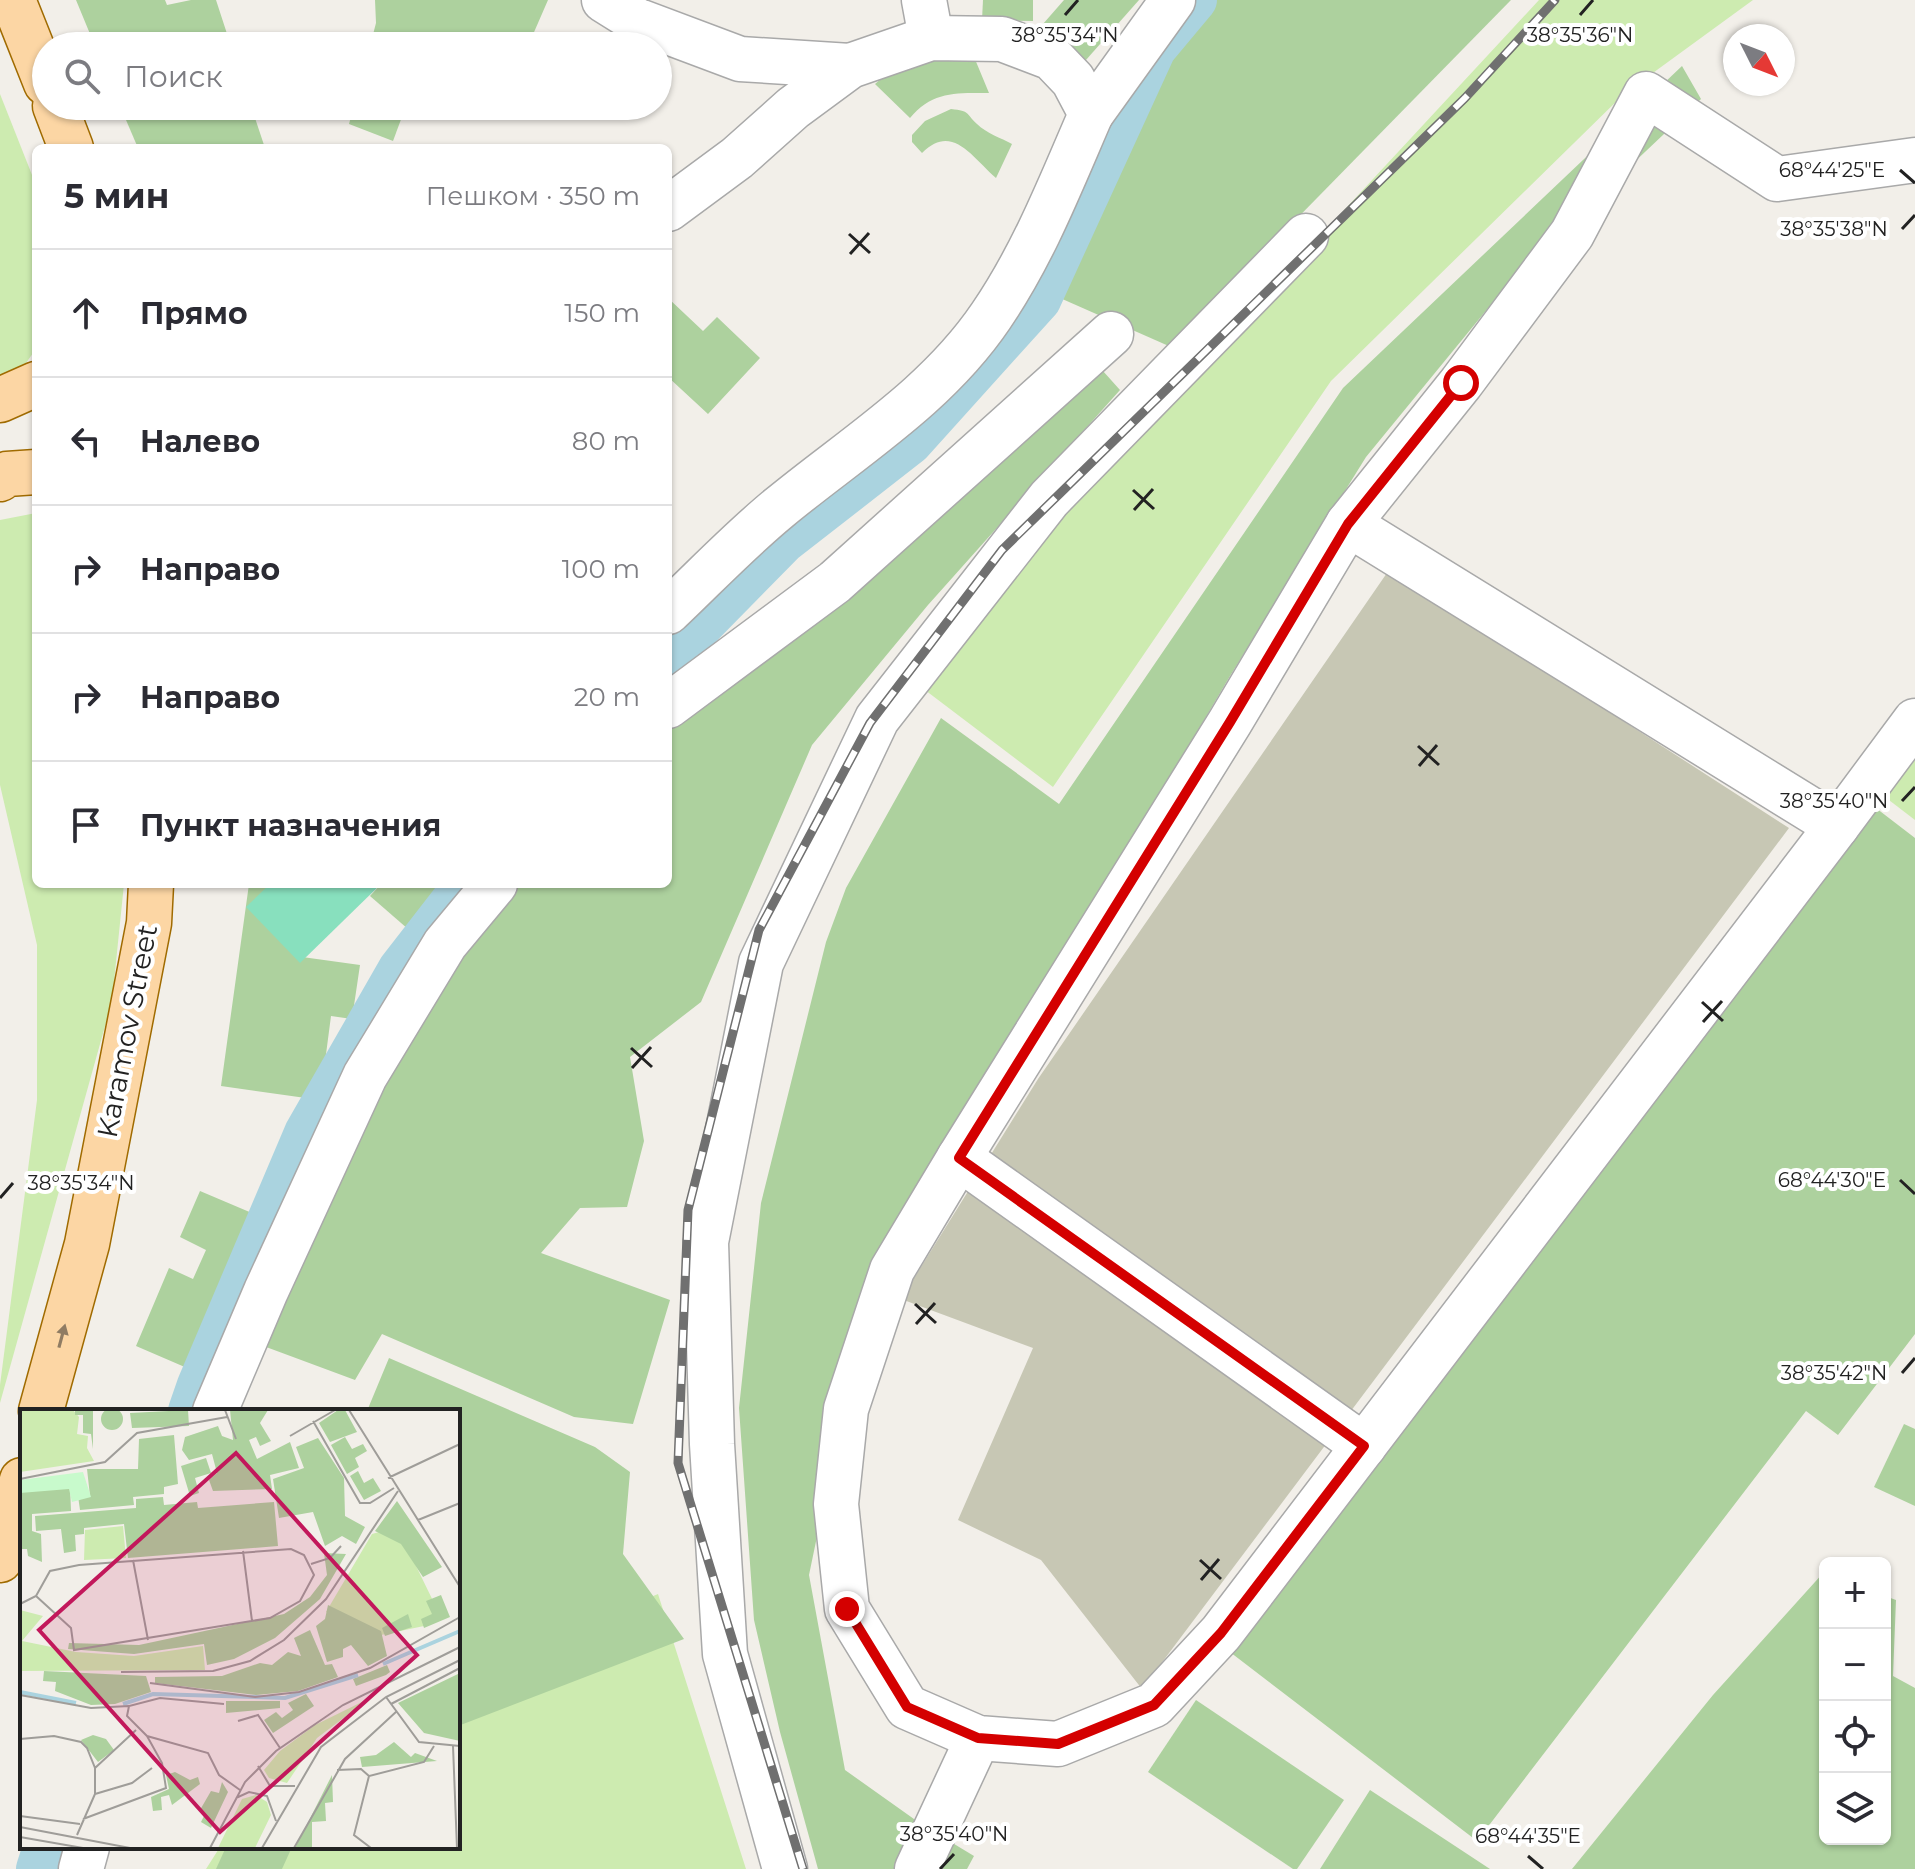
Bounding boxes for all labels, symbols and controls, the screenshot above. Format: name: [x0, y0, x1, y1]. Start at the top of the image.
text: 38°35'34"N: [1011, 23, 1119, 47]
text: 38°35'36"N: [1527, 23, 1633, 47]
north arrow: [1723, 24, 1795, 96]
search box: [32, 32, 672, 120]
icon: search: [60, 54, 104, 98]
text: Поиск: [124, 58, 223, 95]
text: 68°44'25"E: [1779, 158, 1885, 182]
text: 5 мин: [64, 175, 169, 217]
text: Пешком · 350 m: [426, 180, 640, 212]
text: 38°35'38"N: [1780, 217, 1888, 241]
icon: ahead: [64, 291, 108, 335]
text: Прямо: [140, 295, 248, 332]
text: 150 m: [564, 297, 640, 329]
route start: [1443, 365, 1479, 401]
icon: left: [64, 419, 108, 463]
text: Налево: [140, 423, 260, 460]
text: 80 m: [572, 425, 640, 457]
icon: right: [64, 547, 108, 591]
text: Направо: [140, 551, 280, 588]
text: 100 m: [562, 553, 640, 585]
icon: right: [64, 675, 108, 719]
text: Направо: [140, 679, 280, 716]
text: 20 m: [574, 681, 640, 713]
text: 38°35'40"N: [1780, 789, 1888, 813]
icon: arrive: [64, 803, 108, 847]
text: Пункт назначения: [140, 807, 441, 844]
street label: Karamov Street: [90, 921, 164, 1141]
text: 68°44'30"E: [1778, 1168, 1886, 1192]
text: 38°35'34"N: [27, 1171, 135, 1195]
one-way arrow: [56, 1323, 69, 1347]
text: 38°35'42"N: [1781, 1361, 1887, 1385]
inset map: [20, 1409, 460, 1849]
map controls: [1819, 1557, 1891, 1845]
button: +: [1819, 1557, 1891, 1629]
route end: [829, 1591, 865, 1627]
button: −: [1819, 1629, 1891, 1701]
button: locate: [1819, 1701, 1891, 1773]
button: layers: [1819, 1773, 1891, 1845]
text: 38°35'40"N: [900, 1822, 1008, 1846]
text: 68°44'35"E: [1475, 1824, 1581, 1848]

